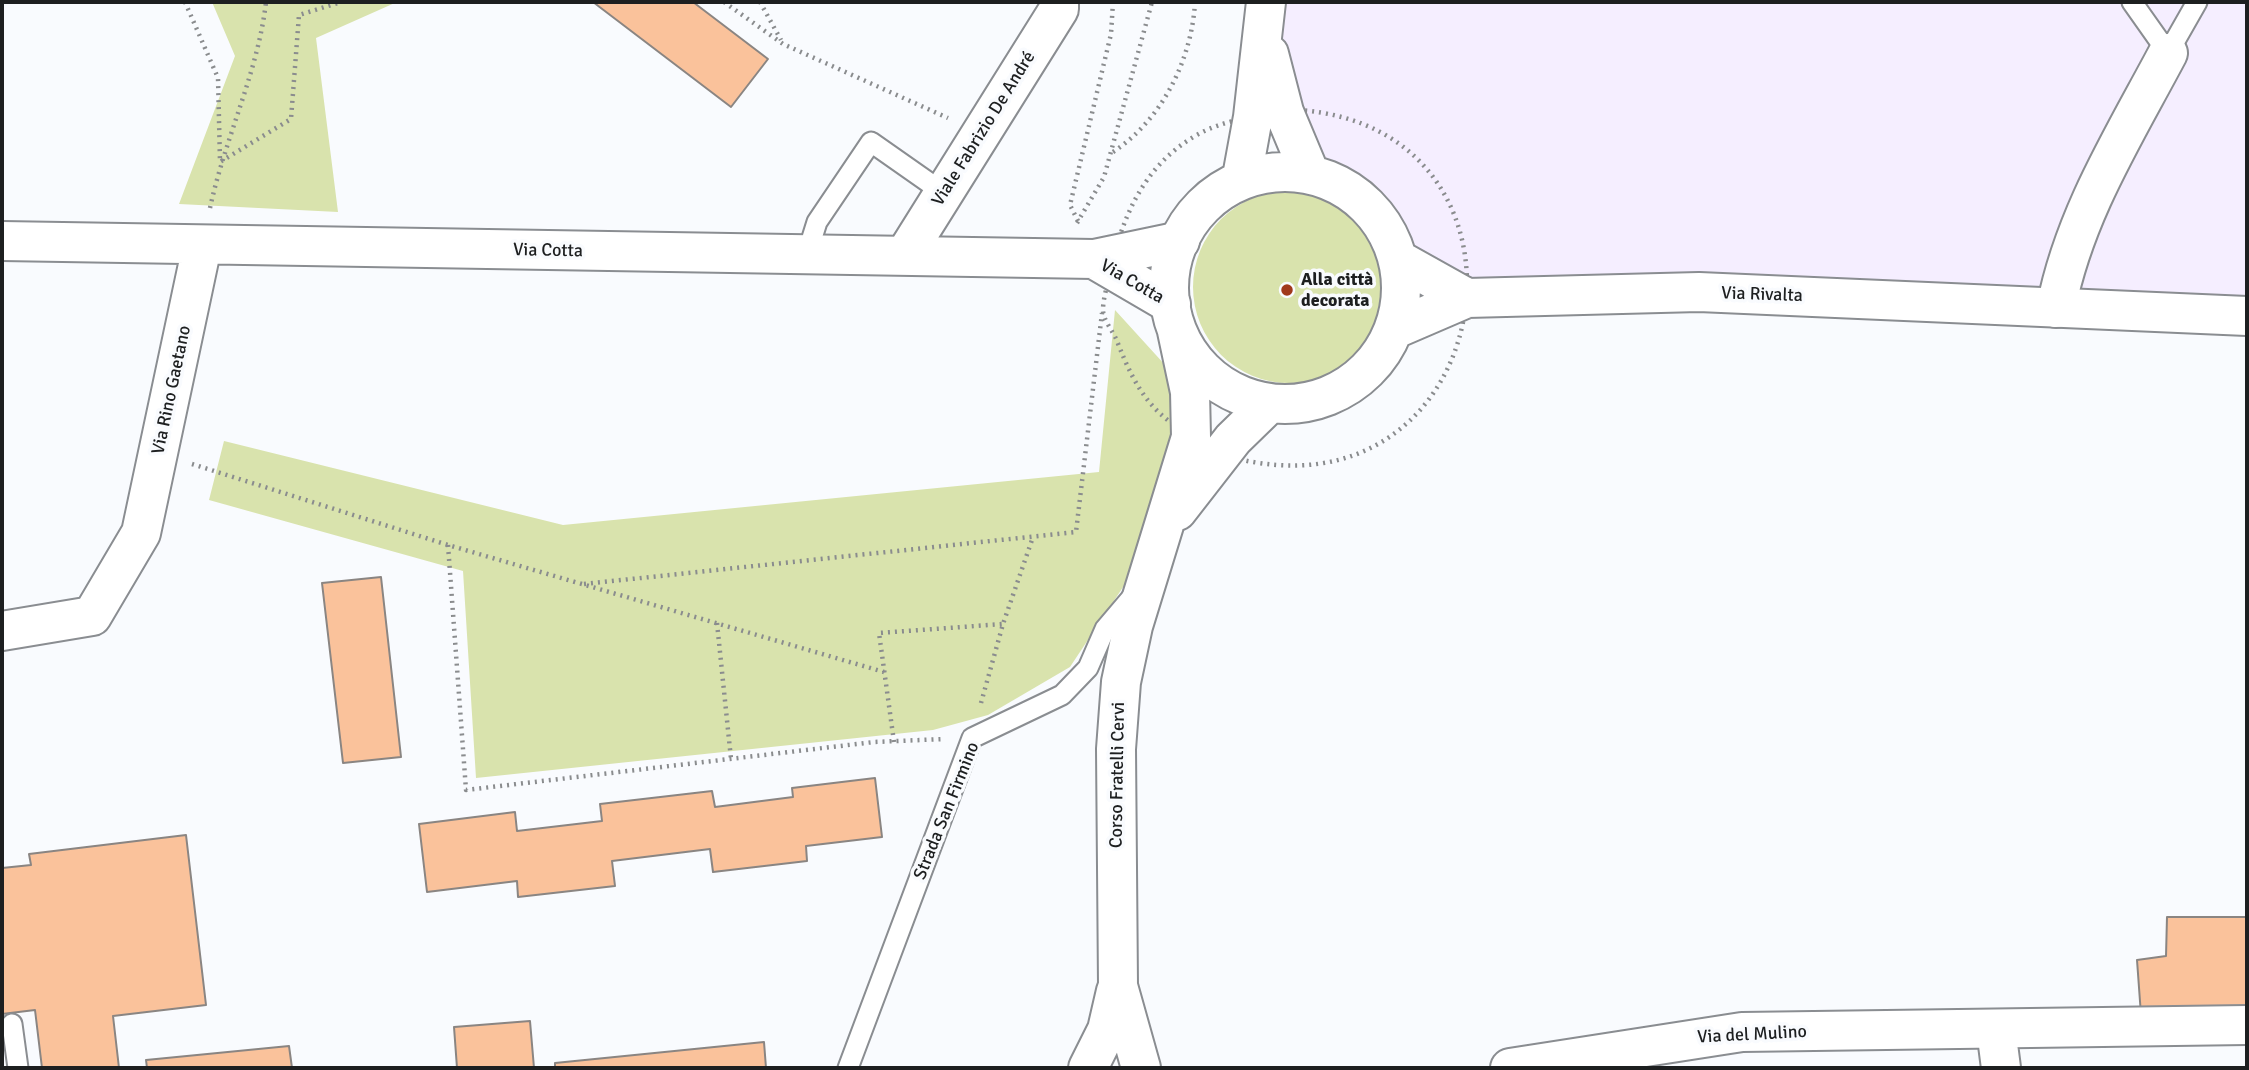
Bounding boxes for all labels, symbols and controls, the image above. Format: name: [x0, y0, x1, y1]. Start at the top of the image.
street label: Viale Fabrizio De André: [928, 48, 1040, 210]
street label: Via Cotta: [513, 240, 583, 262]
street label: Via Cotta: [1096, 255, 1168, 309]
place label: Alla città decorata: [1301, 269, 1373, 312]
marker: Alla città decorata: [1279, 282, 1295, 298]
street label: Via Rivalta: [1721, 283, 1803, 307]
street label: Via Rino Gaetano: [148, 324, 196, 456]
street label: Corso Fratelli Cervi: [1106, 702, 1130, 848]
street label: Strada San Firmino: [910, 739, 984, 883]
street label: Via del Mulino: [1697, 1021, 1807, 1049]

